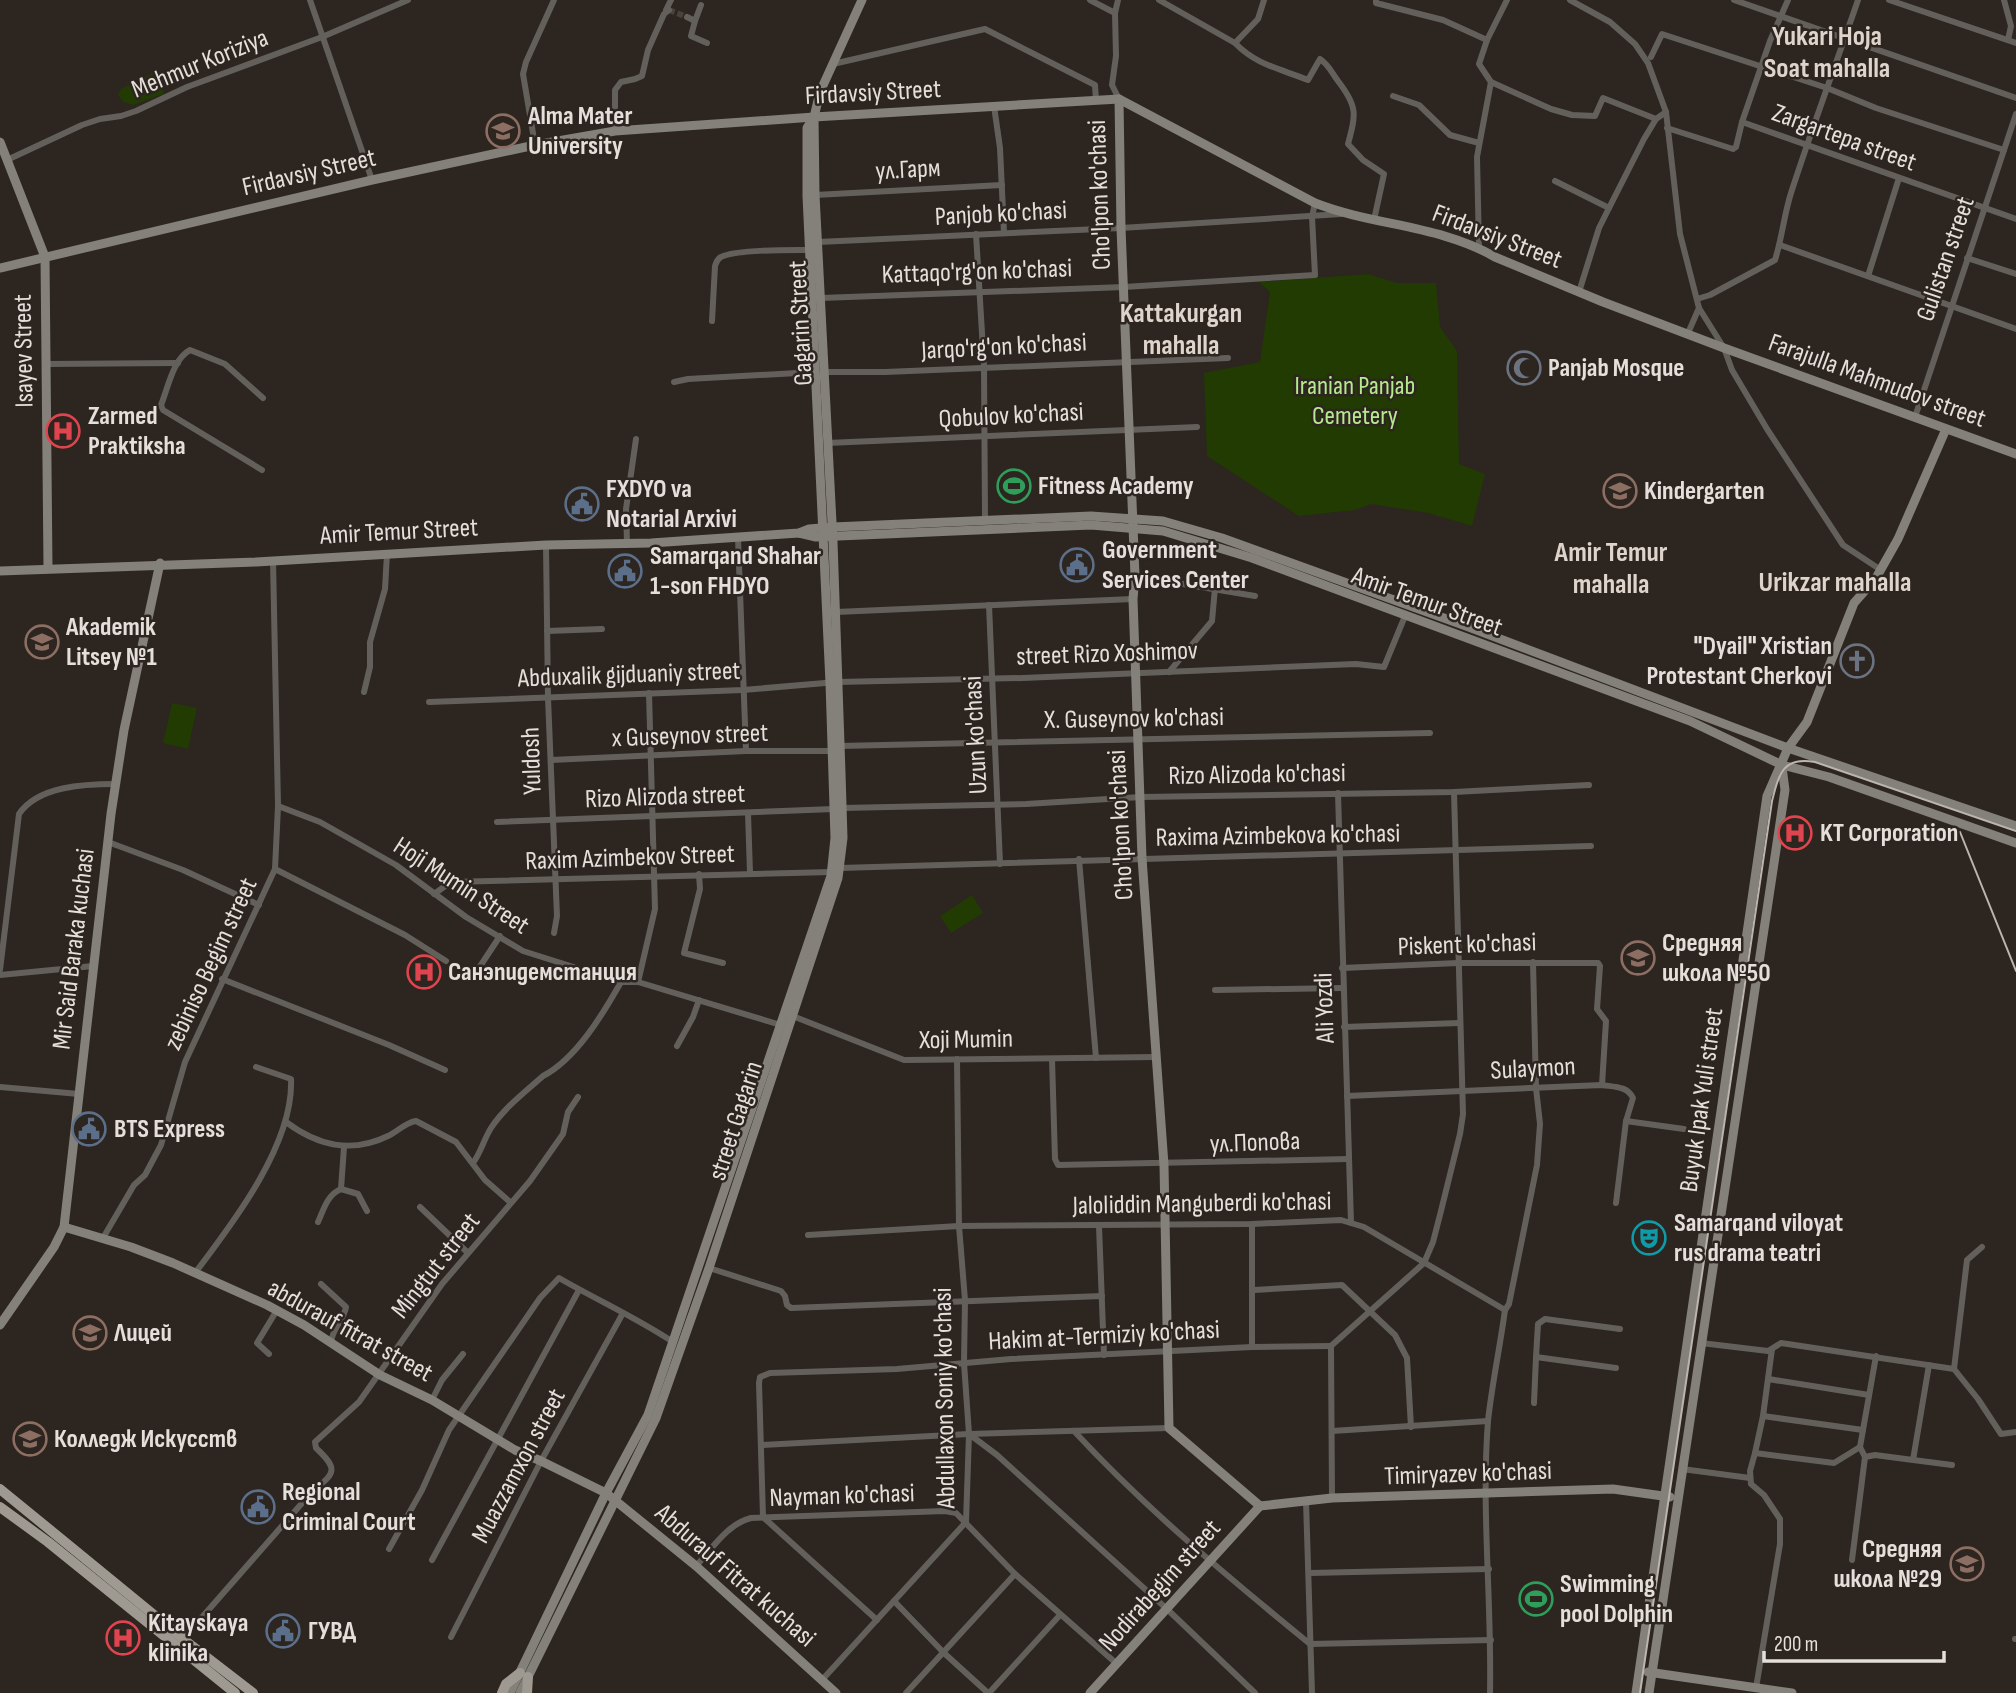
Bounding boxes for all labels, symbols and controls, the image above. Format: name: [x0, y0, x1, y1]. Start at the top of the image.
district label: Yukari Hoja Soat mahalla: [1764, 20, 1890, 85]
street label: Mehmur Koriziya: [127, 23, 273, 105]
street label: Firdavsiy Street: [804, 74, 942, 112]
street label: Zargartepa street: [1768, 98, 1920, 178]
place label: Alma Mater University: [527, 101, 632, 162]
school or university icon: Alma Mater University: [484, 112, 522, 150]
street label: Cho'lpon ko'chasi: [1082, 119, 1118, 271]
street label: Firdavsiy Street: [239, 143, 379, 203]
street label: ул.Гарм: [875, 153, 941, 187]
street label: Gulistan street: [1910, 193, 1982, 325]
street label: Panjob ko'chasi: [934, 195, 1068, 233]
street label: Firdavsiy Street: [1428, 198, 1566, 276]
street label: Kattaqo'rg'on ko'chasi: [881, 253, 1073, 291]
street label: Gagarin Street: [782, 260, 820, 386]
street label: Isayev Street: [8, 294, 40, 408]
district label: Kattakurgan mahalla: [1120, 297, 1242, 362]
street label: Jarqo'rg'on ko'chasi: [920, 327, 1087, 367]
street label: Farajulla Mahmudov street: [1764, 327, 1990, 435]
mosque icon: Panjab Mosque: [1505, 349, 1543, 387]
place label: Panjab Mosque: [1548, 353, 1684, 384]
park label: Iranian Panjab Cemetery: [1295, 371, 1415, 432]
street label: Qobulov ko'chasi: [938, 397, 1084, 435]
place label: Zarmed Praktiksha: [88, 401, 186, 462]
hospital icon: Zarmed Praktiksha: [44, 412, 82, 450]
sports icon: Fitness Academy: [995, 467, 1033, 505]
place label: Fitness Academy: [1038, 471, 1194, 502]
school or university icon: Kindergarten: [1601, 472, 1639, 510]
place label: FXDYO va Notarial Arxivi: [606, 474, 737, 535]
place label: Kindergarten: [1644, 476, 1764, 507]
public building icon: FXDYO va Notarial Arxivi: [563, 485, 601, 523]
street label: Amir Temur Street: [318, 512, 479, 552]
place label: Government Services Center: [1102, 535, 1249, 596]
district label: Amir Temur mahalla: [1554, 536, 1668, 601]
place label: Samarqand Shahar 1-son FHDYO: [650, 541, 821, 602]
public building icon: Government Services Center: [1058, 546, 1096, 584]
public building icon: Samarqand Shahar 1-son FHDYO: [606, 552, 644, 590]
street label: Amir Temur Street: [1346, 560, 1507, 644]
district label: Urikzar mahalla: [1759, 566, 1911, 599]
place label: Akademik Litsey №1: [65, 612, 157, 673]
school or university icon: Akademik Litsey №1: [23, 623, 61, 661]
place label: "Dyail" Xristian Protestant Cherkovi: [1646, 631, 1832, 692]
street label: street Rizo Xoshimov: [1016, 635, 1198, 673]
church icon: "Dyail" Xristian Protestant Cherkovi: [1838, 642, 1876, 680]
street label: Abduxalik gijduaniy street: [516, 656, 741, 694]
street label: Uzun ko'chasi: [957, 675, 995, 795]
street label: X. Guseynov ko'chasi: [1043, 702, 1224, 736]
street label: x Guseynov street: [611, 718, 769, 754]
street label: Yuldosh: [515, 727, 549, 795]
street label: Cho'lpon ko'chasi: [1102, 749, 1140, 901]
street label: Rizo Alizoda ko'chasi: [1168, 758, 1346, 792]
street label: Rizo Alizoda street: [584, 779, 746, 815]
hospital icon: KT Corporation: [1776, 814, 1814, 852]
street label: Raxima Azimbekova ko'chasi: [1155, 818, 1401, 854]
place label: KT Corporation: [1820, 818, 1958, 849]
street label: Hoji Mumin Street: [387, 831, 535, 941]
street label: Raxim Azimbekov Street: [525, 839, 735, 877]
street label: Mir Said Baraka kuchasi: [46, 847, 102, 1051]
street label: zebiniso Begim street: [158, 873, 264, 1055]
street label: Piskent ko'chasi: [1397, 927, 1537, 963]
place label: Средняя школа №50: [1662, 928, 1771, 989]
school or university icon: Средняя школа №50: [1619, 939, 1657, 977]
hospital icon: Санэпидемстанция: [405, 953, 443, 991]
place label: Санэпидемстанция: [448, 957, 637, 988]
street label: Ali Yozdi: [1308, 972, 1342, 1045]
street label: Buyuk Ipak Yuli street: [1674, 1006, 1730, 1194]
street label: Xoji Mumin: [918, 1024, 1013, 1056]
street label: Sulaymon: [1490, 1051, 1576, 1087]
street label: street Gagarin: [702, 1057, 770, 1185]
public building icon: BTS Express: [70, 1110, 108, 1148]
place label: BTS Express: [114, 1114, 225, 1145]
street label: ул.Попова: [1209, 1126, 1301, 1160]
street label: Jaloliddin Manguberdi ko'chasi: [1071, 1186, 1332, 1222]
street label: Mingtut street: [385, 1207, 487, 1325]
place label: Samarqand viloyat rus drama teatri: [1674, 1208, 1844, 1269]
theatre icon: Samarqand viloyat rus drama teatri: [1630, 1219, 1668, 1257]
street label: abdurauf fitrat street: [262, 1273, 438, 1389]
street label: Abdullaxon Soniy ko'chasi: [928, 1287, 962, 1510]
school or university icon: Лицей: [71, 1314, 109, 1352]
street label: Hakim at-Termiziy ko'chasi: [987, 1314, 1221, 1358]
place label: Лицей: [113, 1318, 172, 1349]
street label: Muazzamxon street: [465, 1384, 573, 1548]
school or university icon: Колледж Искусств: [11, 1420, 49, 1458]
place label: Колледж Искусств: [54, 1424, 237, 1455]
street label: Timiryazev ko'chasi: [1384, 1456, 1552, 1492]
place label: Regional Criminal Court: [282, 1477, 416, 1538]
street label: Nayman ko'chasi: [769, 1478, 915, 1514]
public building icon: Regional Criminal Court: [239, 1488, 277, 1526]
street label: Abdurauf Fitrat kuchasi: [648, 1497, 821, 1654]
street label: Nodirabegim street: [1093, 1513, 1227, 1658]
place label: Средняя школа №29: [1834, 1534, 1942, 1595]
school or university icon: Средняя школа №29: [1948, 1545, 1986, 1583]
place label: Swimming pool Dolphin: [1560, 1569, 1673, 1630]
sports icon: Swimming pool Dolphin: [1517, 1580, 1555, 1618]
place label: Kitayskaya klinika: [148, 1608, 248, 1669]
public building icon: ГУВД: [264, 1612, 302, 1650]
place label: ГУВД: [308, 1616, 357, 1647]
hospital icon: Kitayskaya klinika: [104, 1619, 142, 1657]
scale bar: [1764, 1620, 1944, 1664]
text: 200 m: [1774, 1632, 1818, 1657]

